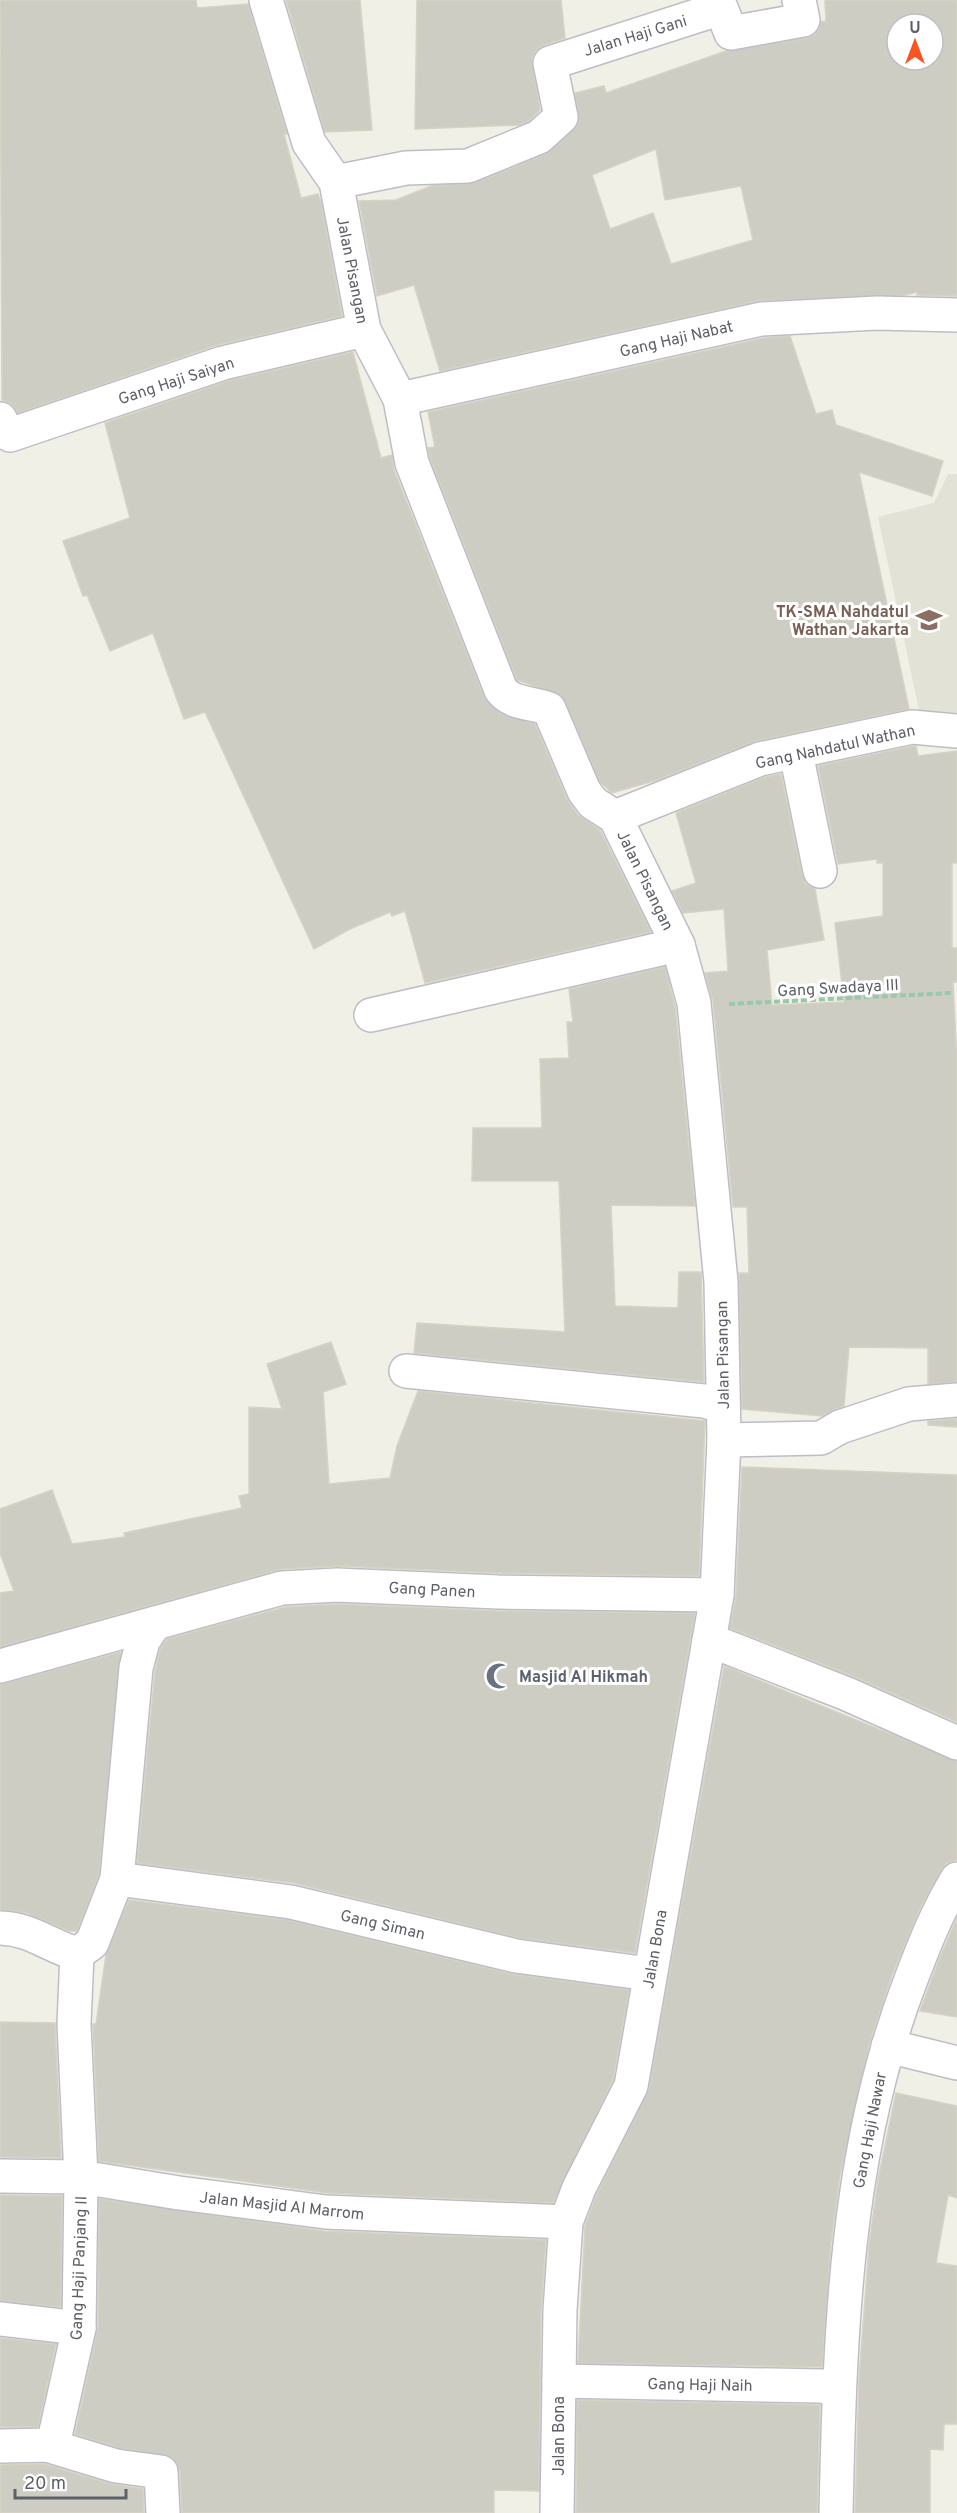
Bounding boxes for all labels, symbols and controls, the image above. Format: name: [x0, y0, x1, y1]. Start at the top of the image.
street label: Jalan Haji Gani: [582, 12, 690, 62]
north arrow: [885, 12, 945, 72]
text: U: [909, 19, 921, 39]
street label: Jalan Pisangan: [331, 215, 371, 326]
street label: Gang Haji Nabat: [618, 317, 735, 363]
street label: Gang Haji Saiyan: [116, 354, 237, 410]
place label: TK-SMA Nahdatul Wathan Jakarta: [776, 603, 909, 641]
school or university icon: TK-SMA Nahdatul Wathan Jakarta: [914, 605, 944, 635]
street label: Gang Nahdatul Wathan: [753, 721, 917, 775]
street label: Jalan Pisangan: [611, 828, 677, 934]
street label: Gang Swadaya III: [777, 976, 899, 1002]
street label: Jalan Pisangan: [713, 1300, 735, 1410]
street label: Gang Panen: [388, 1579, 476, 1603]
mosque icon: Masjid Al Hikmah: [484, 1661, 514, 1691]
place label: Masjid Al Hikmah: [519, 1668, 648, 1688]
street label: Gang Siman: [338, 1906, 427, 1945]
street label: Jalan Bona: [639, 1908, 673, 1990]
street label: Gang Haji Nawar: [850, 2070, 892, 2190]
street label: Jalan Masjid Al Marrom: [198, 2188, 365, 2226]
street label: Gang Haji Panjang II: [67, 2195, 93, 2341]
street label: Gang Haji Naih: [647, 2375, 753, 2397]
street label: Jalan Bona: [550, 2396, 570, 2476]
scale bar: [15, 2462, 126, 2500]
text: 20 m: [24, 2473, 66, 2496]

